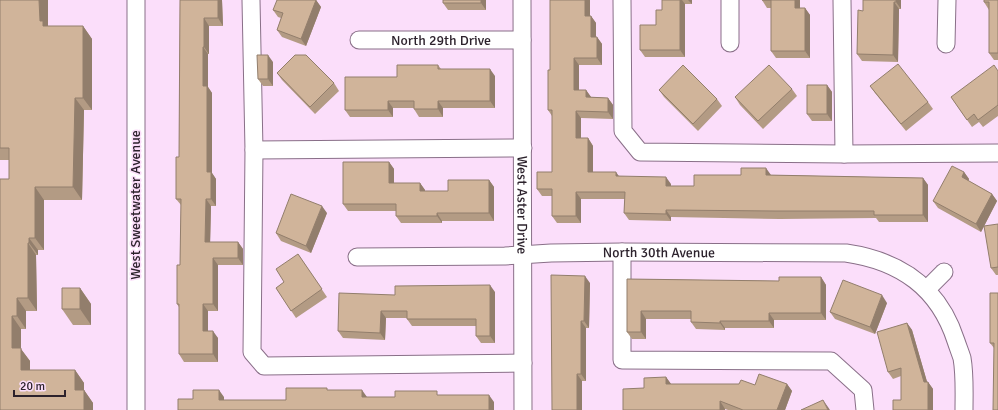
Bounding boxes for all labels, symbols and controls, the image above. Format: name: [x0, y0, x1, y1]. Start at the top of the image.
street label: North 29th Drive: [391, 32, 491, 49]
street label: West Sweetwater Avenue: [127, 130, 144, 280]
street label: West Aster Drive: [513, 156, 531, 254]
street label: North 30th Avenue: [603, 244, 715, 261]
scale bar: [14, 372, 65, 398]
text: 20 m: [20, 379, 45, 394]

